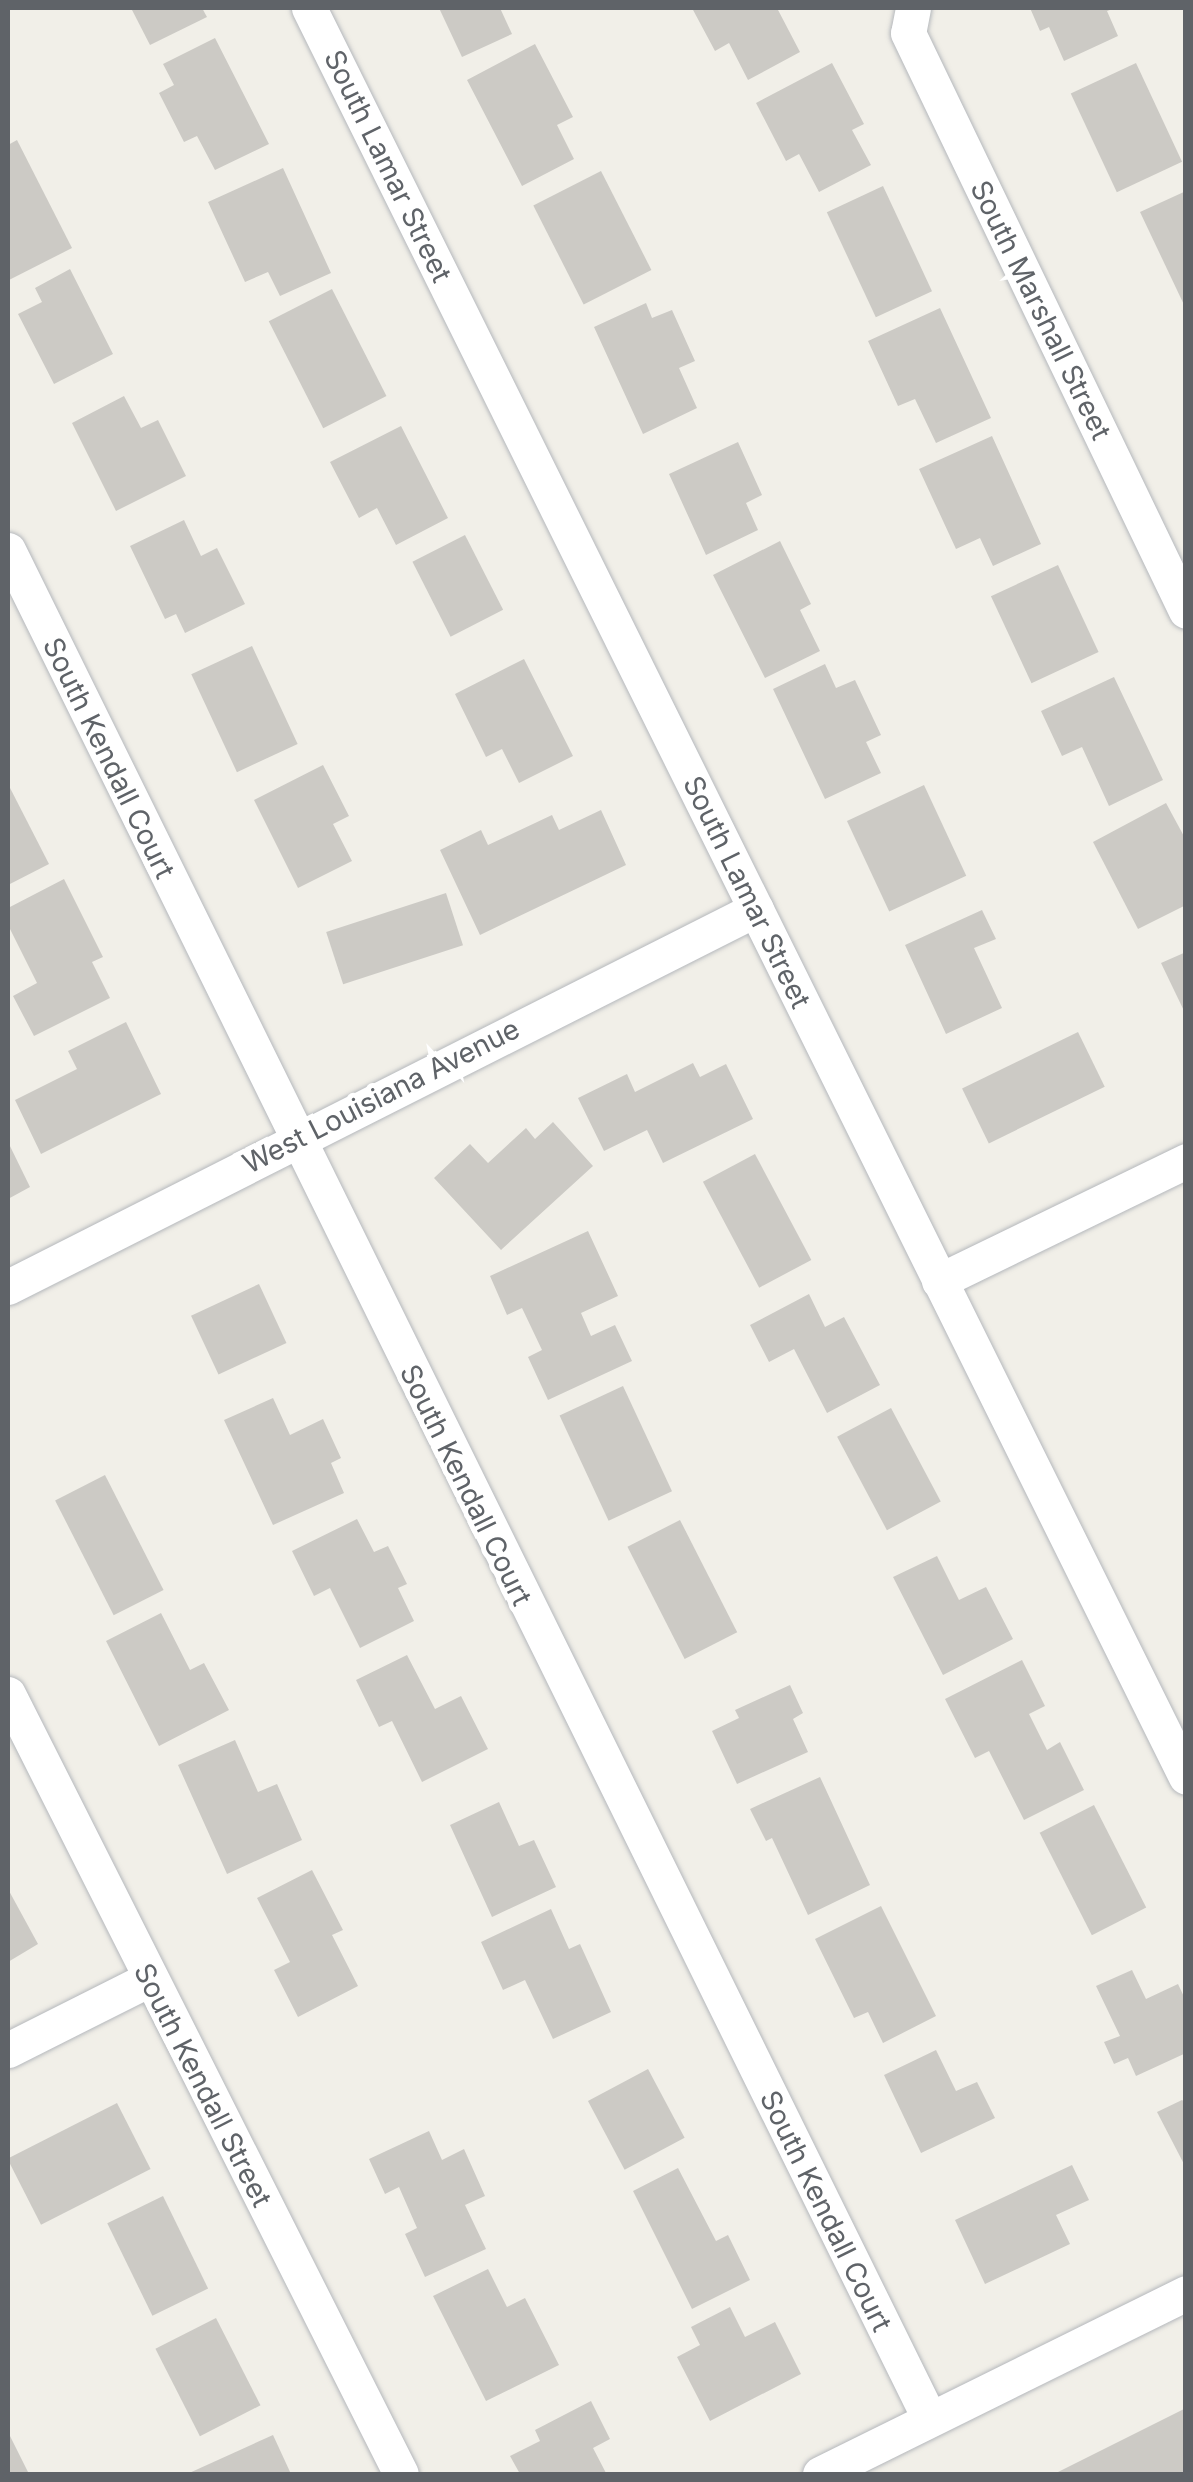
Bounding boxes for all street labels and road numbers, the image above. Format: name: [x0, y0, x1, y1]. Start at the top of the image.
street label: South Lamar Street: [317, 44, 459, 288]
street label: South Marshall Street: [964, 175, 1118, 445]
street label: South Kendall Court: [36, 632, 182, 884]
street label: South Lamar Street: [676, 770, 818, 1014]
street label: West Louisiana Avenue: [237, 1012, 525, 1180]
street label: South Kendall Court: [393, 1359, 539, 1611]
street label: South Kendall Street: [127, 1958, 279, 2212]
street label: South Kendall Court: [753, 2085, 899, 2337]

